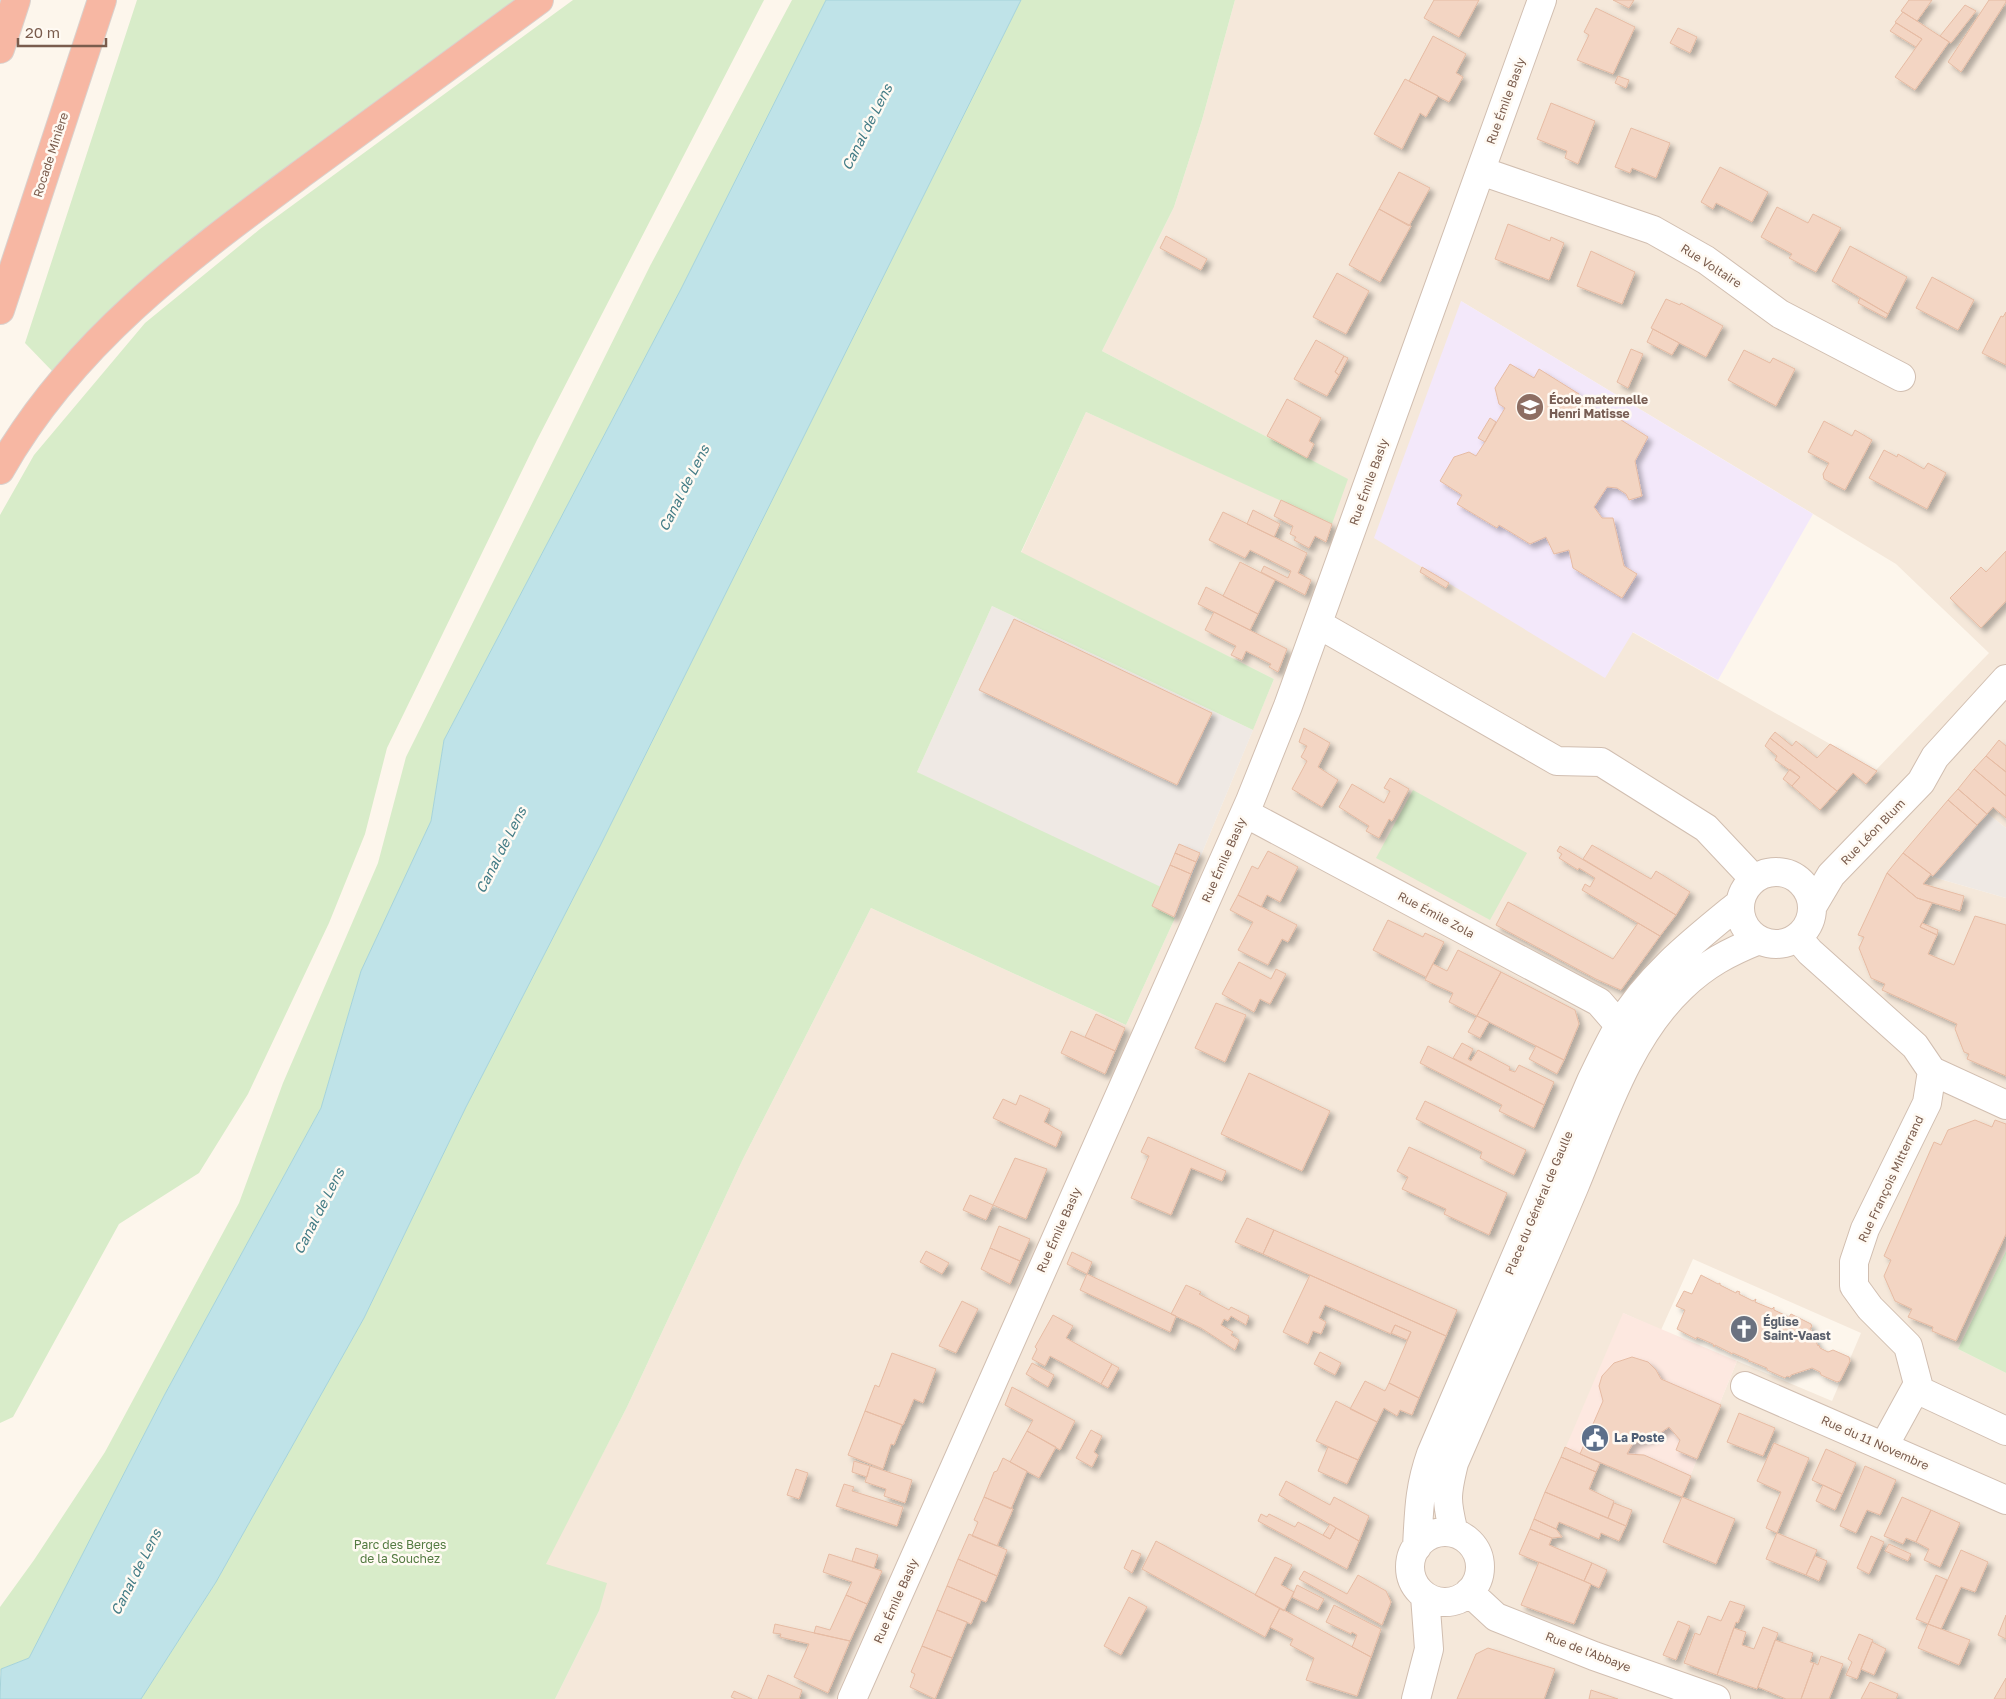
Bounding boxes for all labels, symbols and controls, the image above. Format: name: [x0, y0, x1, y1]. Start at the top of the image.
scale bar: [18, 15, 105, 47]
text: 20 m: [25, 23, 60, 41]
street label: Rue Émile Basly: [1483, 55, 1528, 146]
water label: Canal de Lens: [838, 80, 896, 173]
street label: Rocade Minière: [30, 110, 71, 199]
street label: Rue Voltaire: [1678, 240, 1745, 291]
school or university icon: École maternelle Henri Matisse: [1515, 392, 1545, 422]
place label: École maternelle Henri Matisse: [1549, 392, 1648, 421]
street label: Rue Émile Basly: [1346, 436, 1391, 527]
water label: Canal de Lens: [655, 441, 713, 534]
street label: Rue Léon Blum: [1837, 795, 1908, 868]
water label: Canal de Lens: [472, 803, 530, 896]
street label: Rue Émile Basly: [1198, 815, 1249, 905]
street label: Rue Émile Zola: [1395, 888, 1477, 941]
street label: Rue François Mitterrand: [1855, 1113, 1927, 1245]
street label: Place du Général de Gaulle: [1501, 1129, 1576, 1277]
water label: Canal de Lens: [290, 1164, 348, 1257]
street label: Rue Émile Basly: [1033, 1185, 1084, 1275]
church icon: Église Saint-Vaast: [1729, 1314, 1759, 1344]
place label: Église Saint-Vaast: [1763, 1314, 1831, 1343]
street label: Rue du 11 Novembre: [1819, 1412, 1931, 1473]
public building icon: La Poste: [1580, 1423, 1610, 1453]
place label: La Poste: [1614, 1430, 1665, 1445]
water label: Canal de Lens: [107, 1525, 165, 1618]
park label: Parc des Berges de la Souchez: [354, 1537, 446, 1566]
street label: Rue Émile Basly: [870, 1556, 921, 1646]
street label: Rue de l'Abbaye: [1543, 1628, 1633, 1675]

